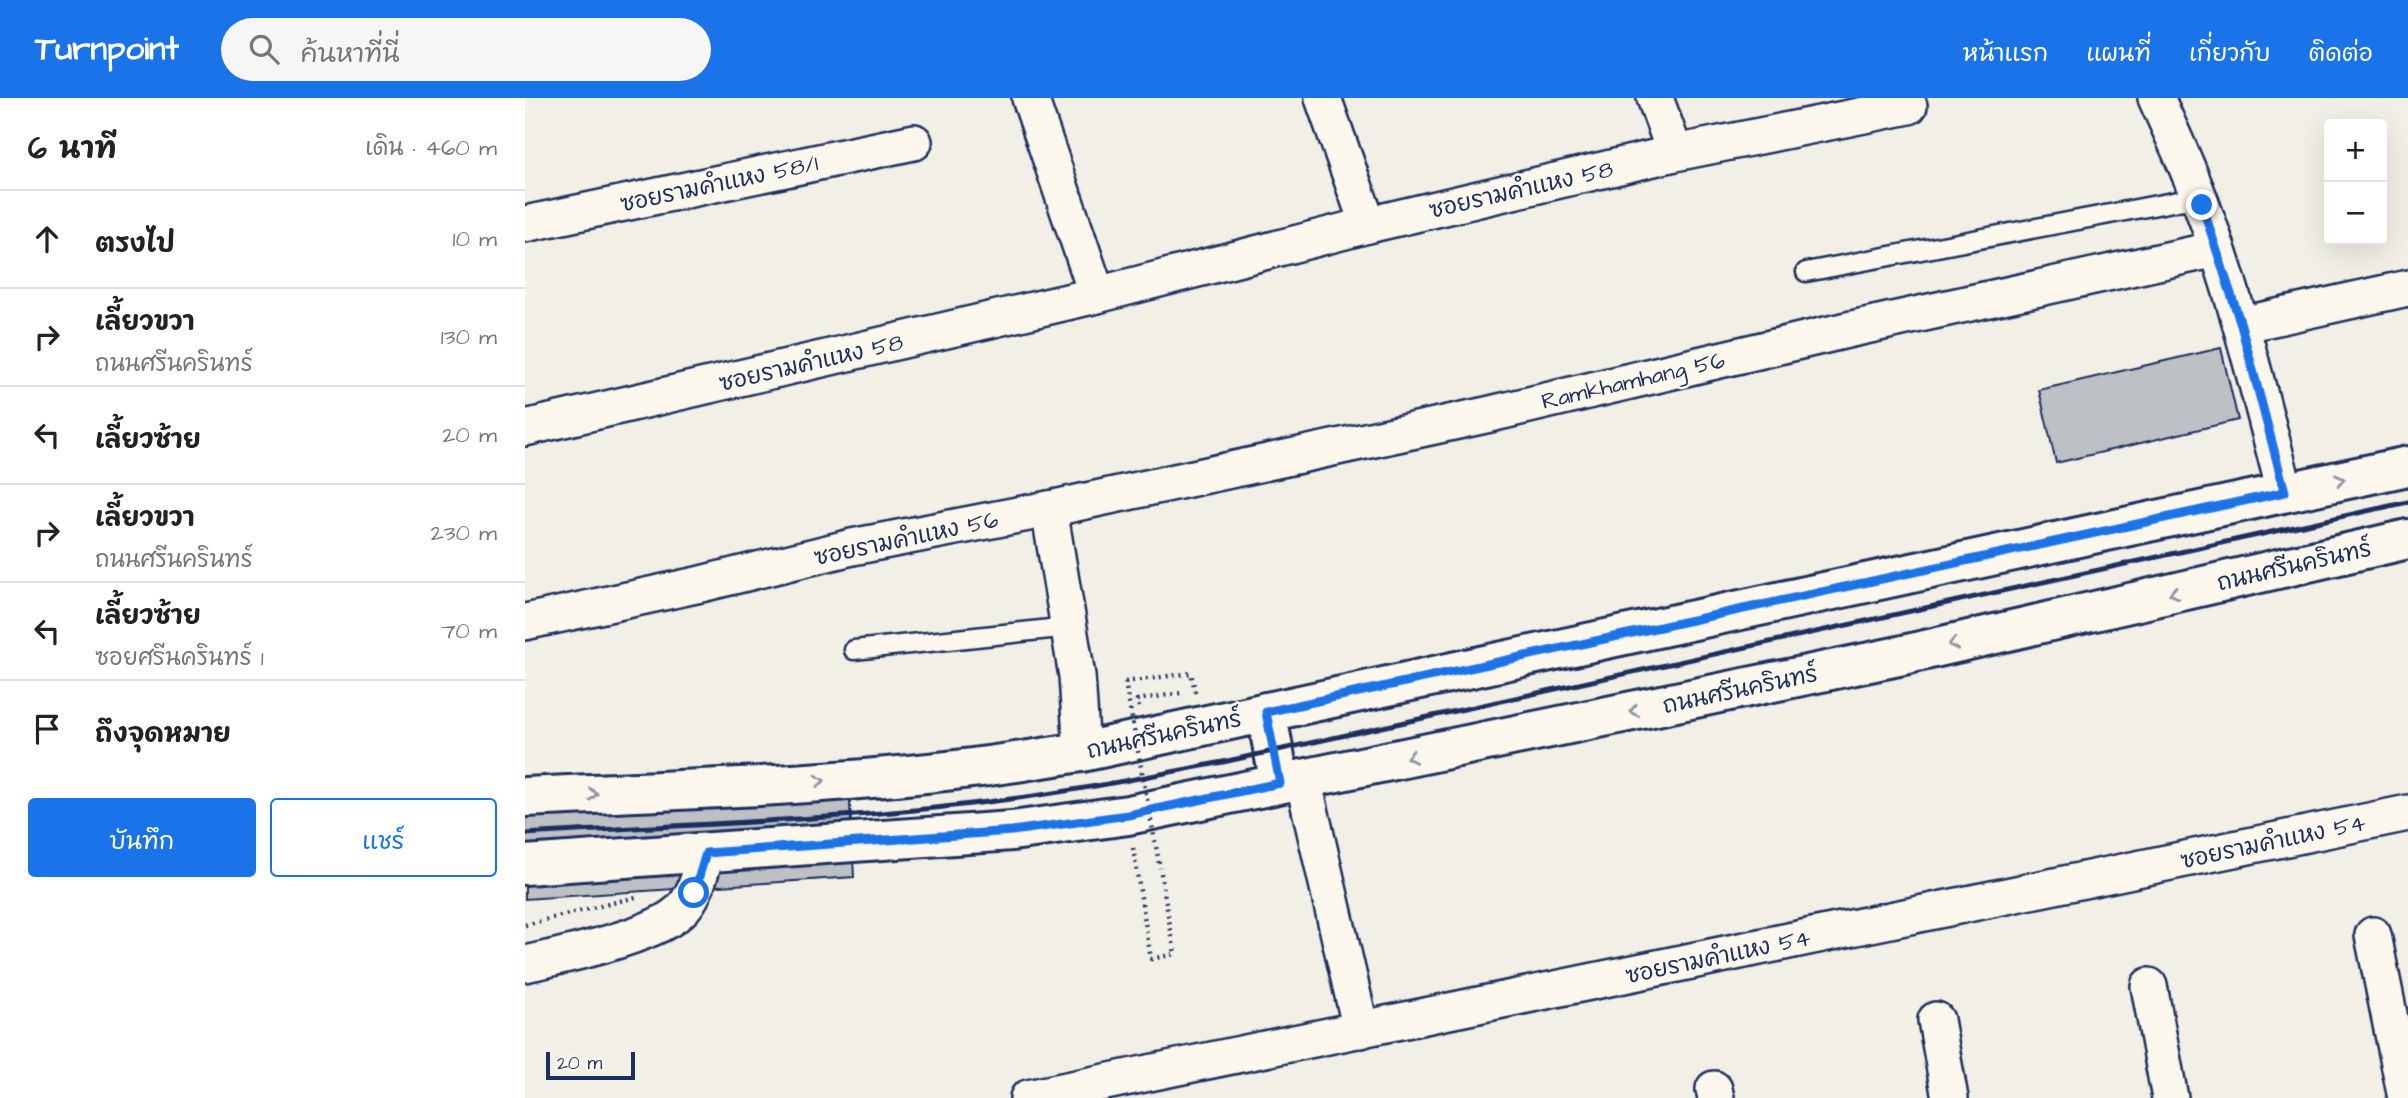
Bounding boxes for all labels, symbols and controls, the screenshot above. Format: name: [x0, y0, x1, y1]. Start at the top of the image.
search box: [221, 18, 711, 81]
text: Turnpoint: [35, 26, 179, 72]
icon: search: [245, 30, 283, 68]
text: ค้นหาที่นี่: [301, 36, 400, 72]
text: หน้าแรก: [1963, 37, 2048, 71]
text: แผนที่: [2086, 37, 2151, 71]
text: เกี่ยวกับ: [2189, 37, 2271, 71]
text: ติดต่อ: [2309, 37, 2373, 71]
map controls: [2324, 119, 2387, 245]
button: +: [2324, 119, 2387, 182]
text: 6 นาที: [28, 128, 117, 170]
text: เดิน · 460 m: [365, 132, 497, 164]
street label: ซอยรามคำแหง 58/1: [617, 146, 821, 221]
street label: ซอยรามคำแหง 58: [1426, 152, 1616, 227]
button: −: [2324, 182, 2387, 245]
route end: [2186, 189, 2217, 220]
icon: ahead: [28, 220, 66, 258]
text: 10 m: [452, 223, 497, 255]
text: ตรงไป: [95, 226, 175, 262]
text: เลี้ยวขวา: [95, 304, 195, 340]
icon: right: [28, 318, 66, 356]
text: 130 m: [441, 321, 497, 353]
street label: ซอยรามคำแหง 58: [716, 325, 906, 400]
street label: Ramkhamhang 56: [1538, 344, 1728, 419]
text: ถนนศรีนครินทร์: [95, 348, 253, 380]
icon: left: [28, 416, 66, 454]
text: 20 m: [442, 419, 497, 451]
text: เลี้ยวซ้าย: [95, 422, 201, 458]
one-way arrow: [2334, 474, 2346, 489]
text: เลี้ยวขวา: [95, 500, 195, 536]
street label: ซอยรามคำแหง 56: [811, 503, 1001, 574]
icon: right: [28, 514, 66, 552]
text: 230 m: [431, 517, 497, 549]
street label: ถนนศรีนครินทร์: [2214, 532, 2375, 599]
text: ถนนศรีนครินทร์: [95, 544, 253, 576]
one-way arrow: [2168, 584, 2180, 599]
text: เลี้ยวซ้าย: [95, 598, 201, 634]
icon: left: [28, 612, 66, 650]
text: 70 m: [441, 615, 497, 647]
one-way arrow: [1947, 635, 1959, 650]
text: ซอยศรีนครินทร์ 1: [95, 642, 264, 674]
street label: ถนนศรีนครินทร์: [1660, 657, 1821, 722]
street label: ถนนศรีนครินทร์: [1084, 702, 1245, 767]
one-way arrow: [1628, 702, 1640, 717]
icon: arrive: [28, 710, 66, 748]
text: ถึงจุดหมาย: [95, 716, 231, 752]
one-way arrow: [1405, 748, 1417, 763]
one-way arrow: [815, 774, 826, 789]
one-way arrow: [588, 786, 599, 801]
button: บันทึก: [28, 798, 256, 877]
button: แชร์: [270, 798, 497, 877]
street label: ซอยรามคำแหง 54: [2177, 806, 2369, 877]
route start: [678, 877, 709, 908]
street label: ซอยรามคำแหง 54: [1622, 921, 1814, 992]
scale bar: [546, 1049, 635, 1081]
text: 20 m: [557, 1050, 602, 1077]

